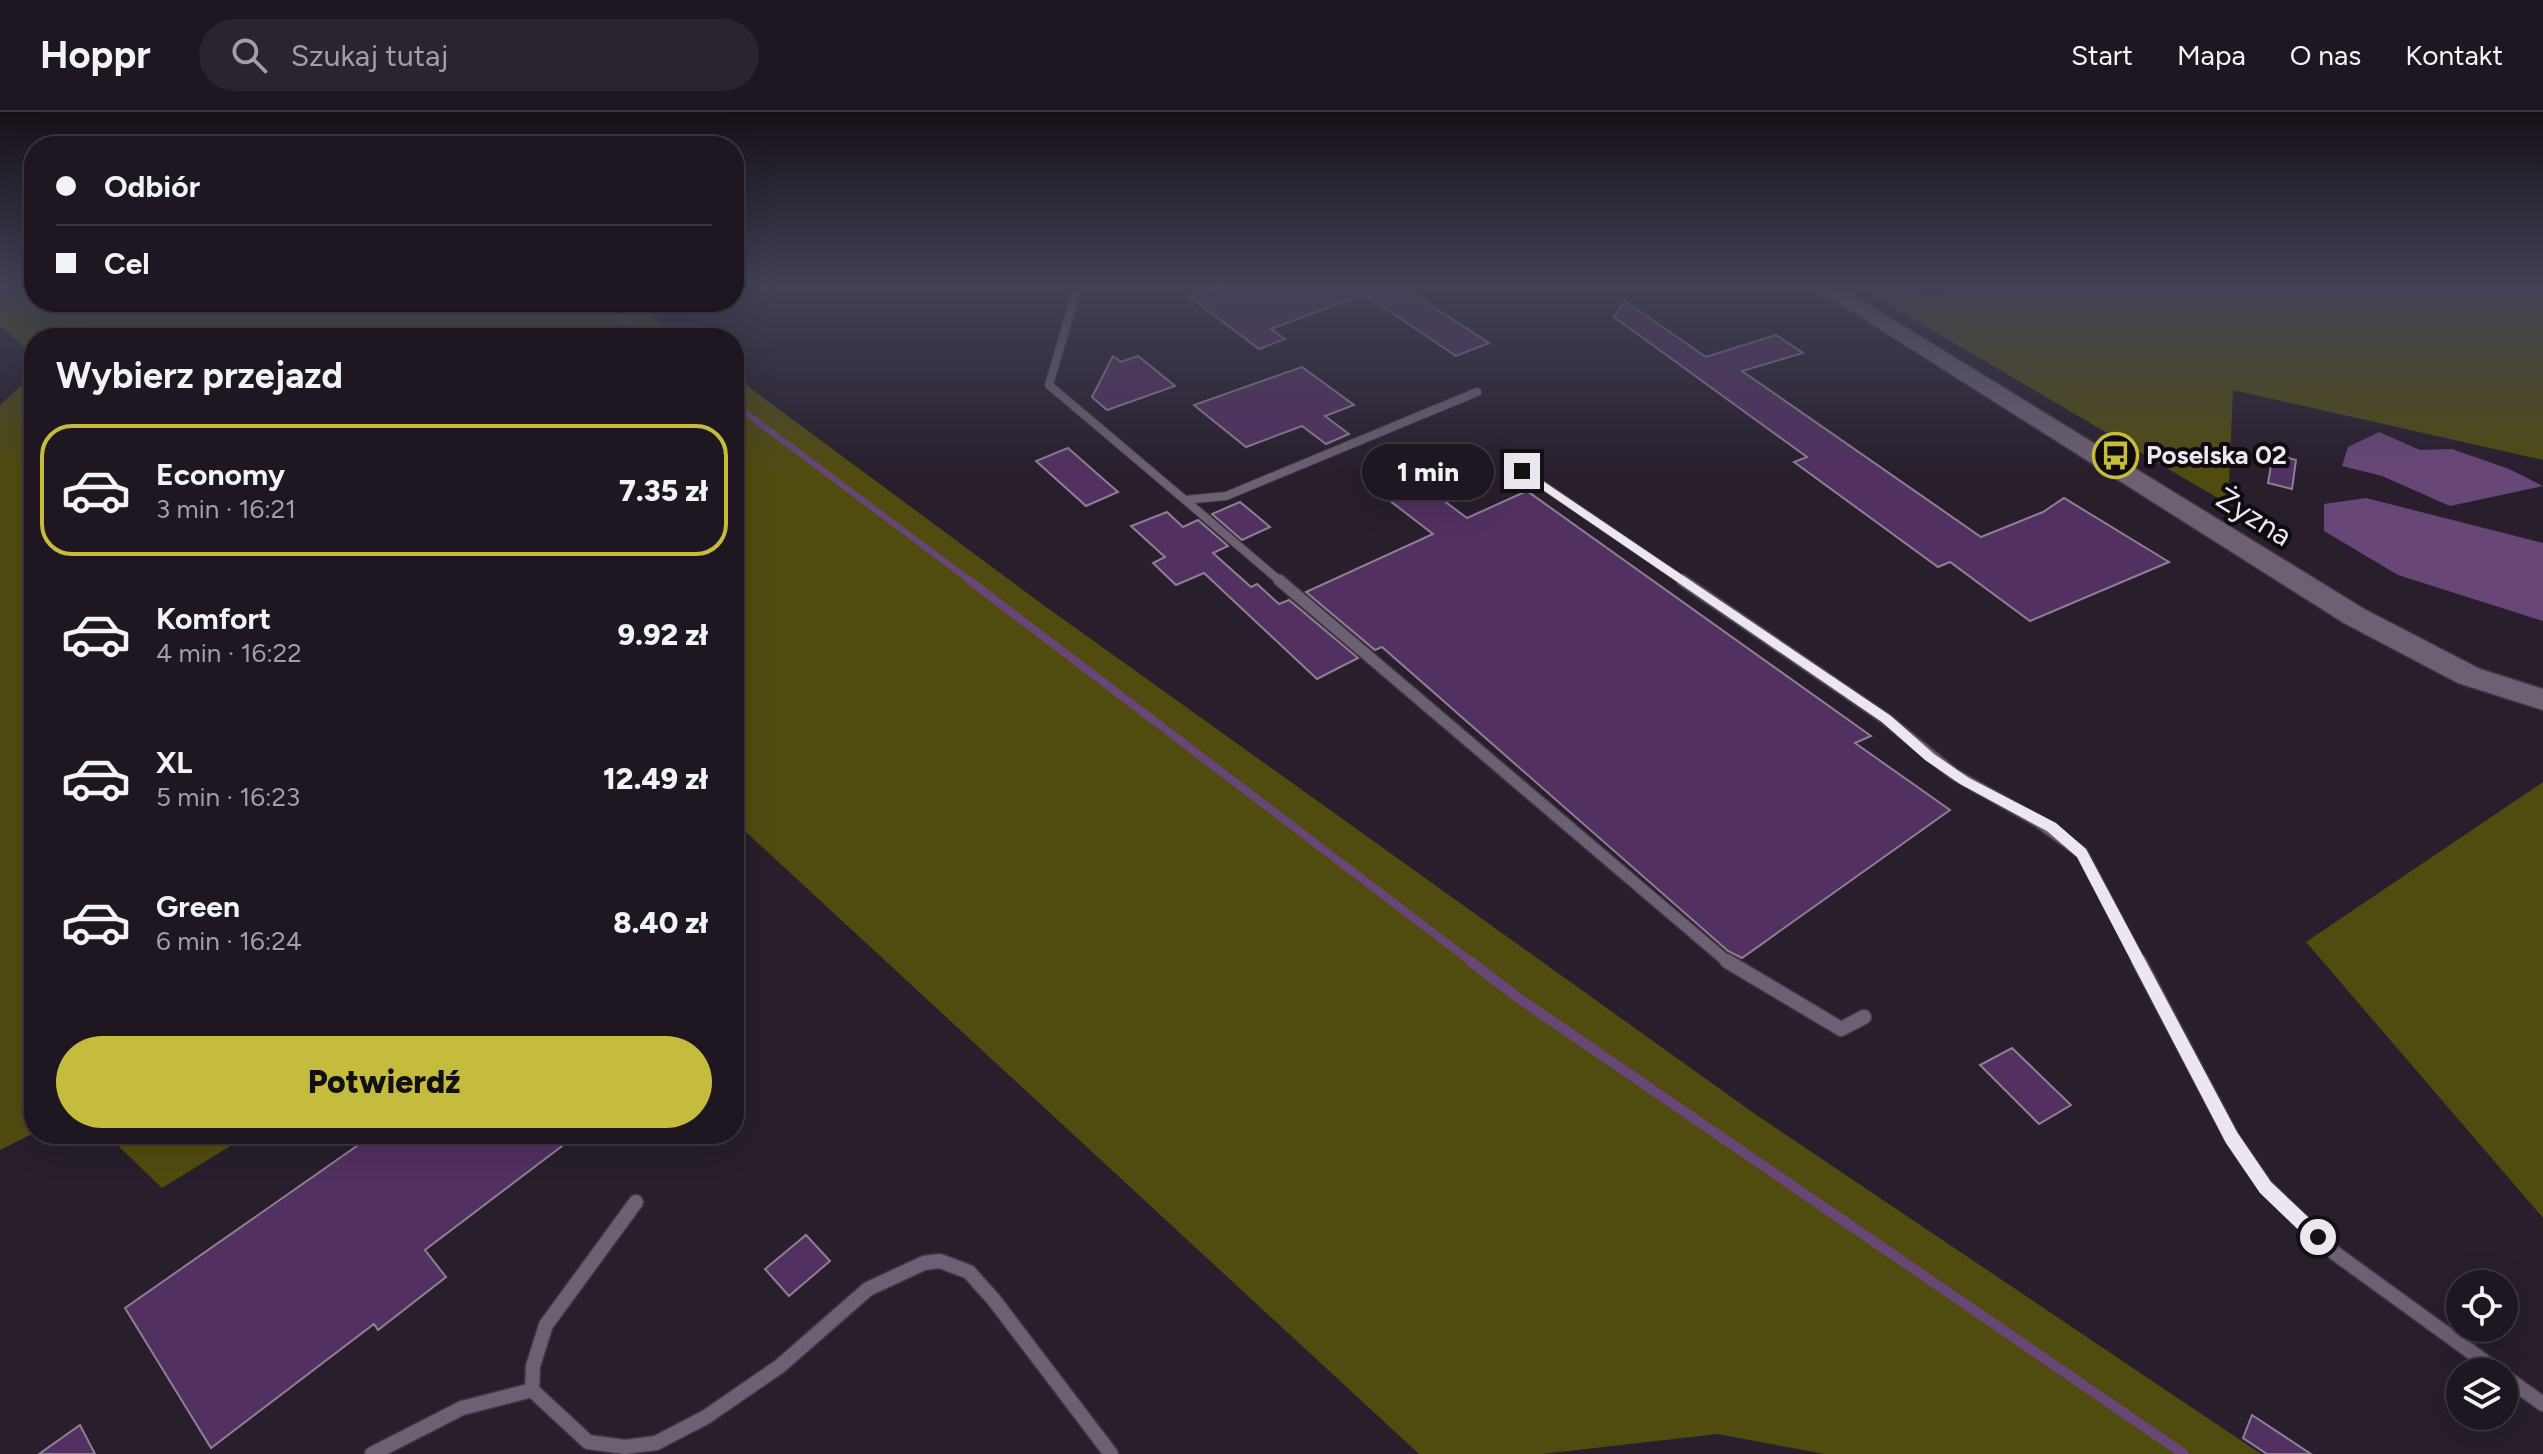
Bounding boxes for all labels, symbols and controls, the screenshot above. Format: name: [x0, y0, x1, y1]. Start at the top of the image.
search box: [199, 19, 759, 91]
text: Hoppr: [40, 32, 151, 78]
icon: search: [227, 33, 271, 77]
text: Szukaj tutaj: [291, 37, 448, 74]
text: Start: [2071, 38, 2133, 72]
text: Mapa: [2177, 38, 2246, 72]
text: O nas: [2290, 38, 2361, 72]
text: Kontakt: [2405, 38, 2503, 72]
text: Odbiór: [104, 168, 200, 205]
text: Cel: [104, 245, 150, 282]
text: Wybierz przejazd: [56, 354, 343, 397]
bus stop icon: Poselska 02: [2091, 431, 2139, 479]
place label: Poselska 02: [2146, 439, 2287, 471]
callout: 1 min: [1362, 443, 1494, 499]
route end: [1504, 453, 1540, 489]
icon: car: [60, 454, 132, 526]
text: Economy: [156, 456, 285, 493]
text: 1 min: [1397, 456, 1459, 488]
text: 7.35 zł: [619, 472, 708, 509]
street label: Żyzna: [2210, 479, 2299, 554]
text: 3 min · 16:21: [156, 493, 296, 525]
icon: car: [60, 598, 132, 670]
text: Komfort: [156, 600, 271, 637]
text: 9.92 zł: [617, 616, 708, 653]
text: 4 min · 16:22: [156, 637, 302, 669]
icon: car: [60, 742, 132, 814]
text: XL: [156, 744, 192, 781]
text: 12.49 zł: [603, 760, 708, 797]
text: 5 min · 16:23: [156, 781, 300, 813]
icon: car: [60, 886, 132, 958]
text: Green: [156, 888, 240, 925]
text: 8.40 zł: [613, 904, 708, 941]
text: 6 min · 16:24: [156, 925, 302, 957]
button: Potwierdź: [56, 1036, 712, 1128]
route start: [2300, 1219, 2336, 1255]
map controls: [2446, 1270, 2518, 1430]
button: locate: [2446, 1270, 2518, 1342]
button: layers: [2446, 1358, 2518, 1430]

